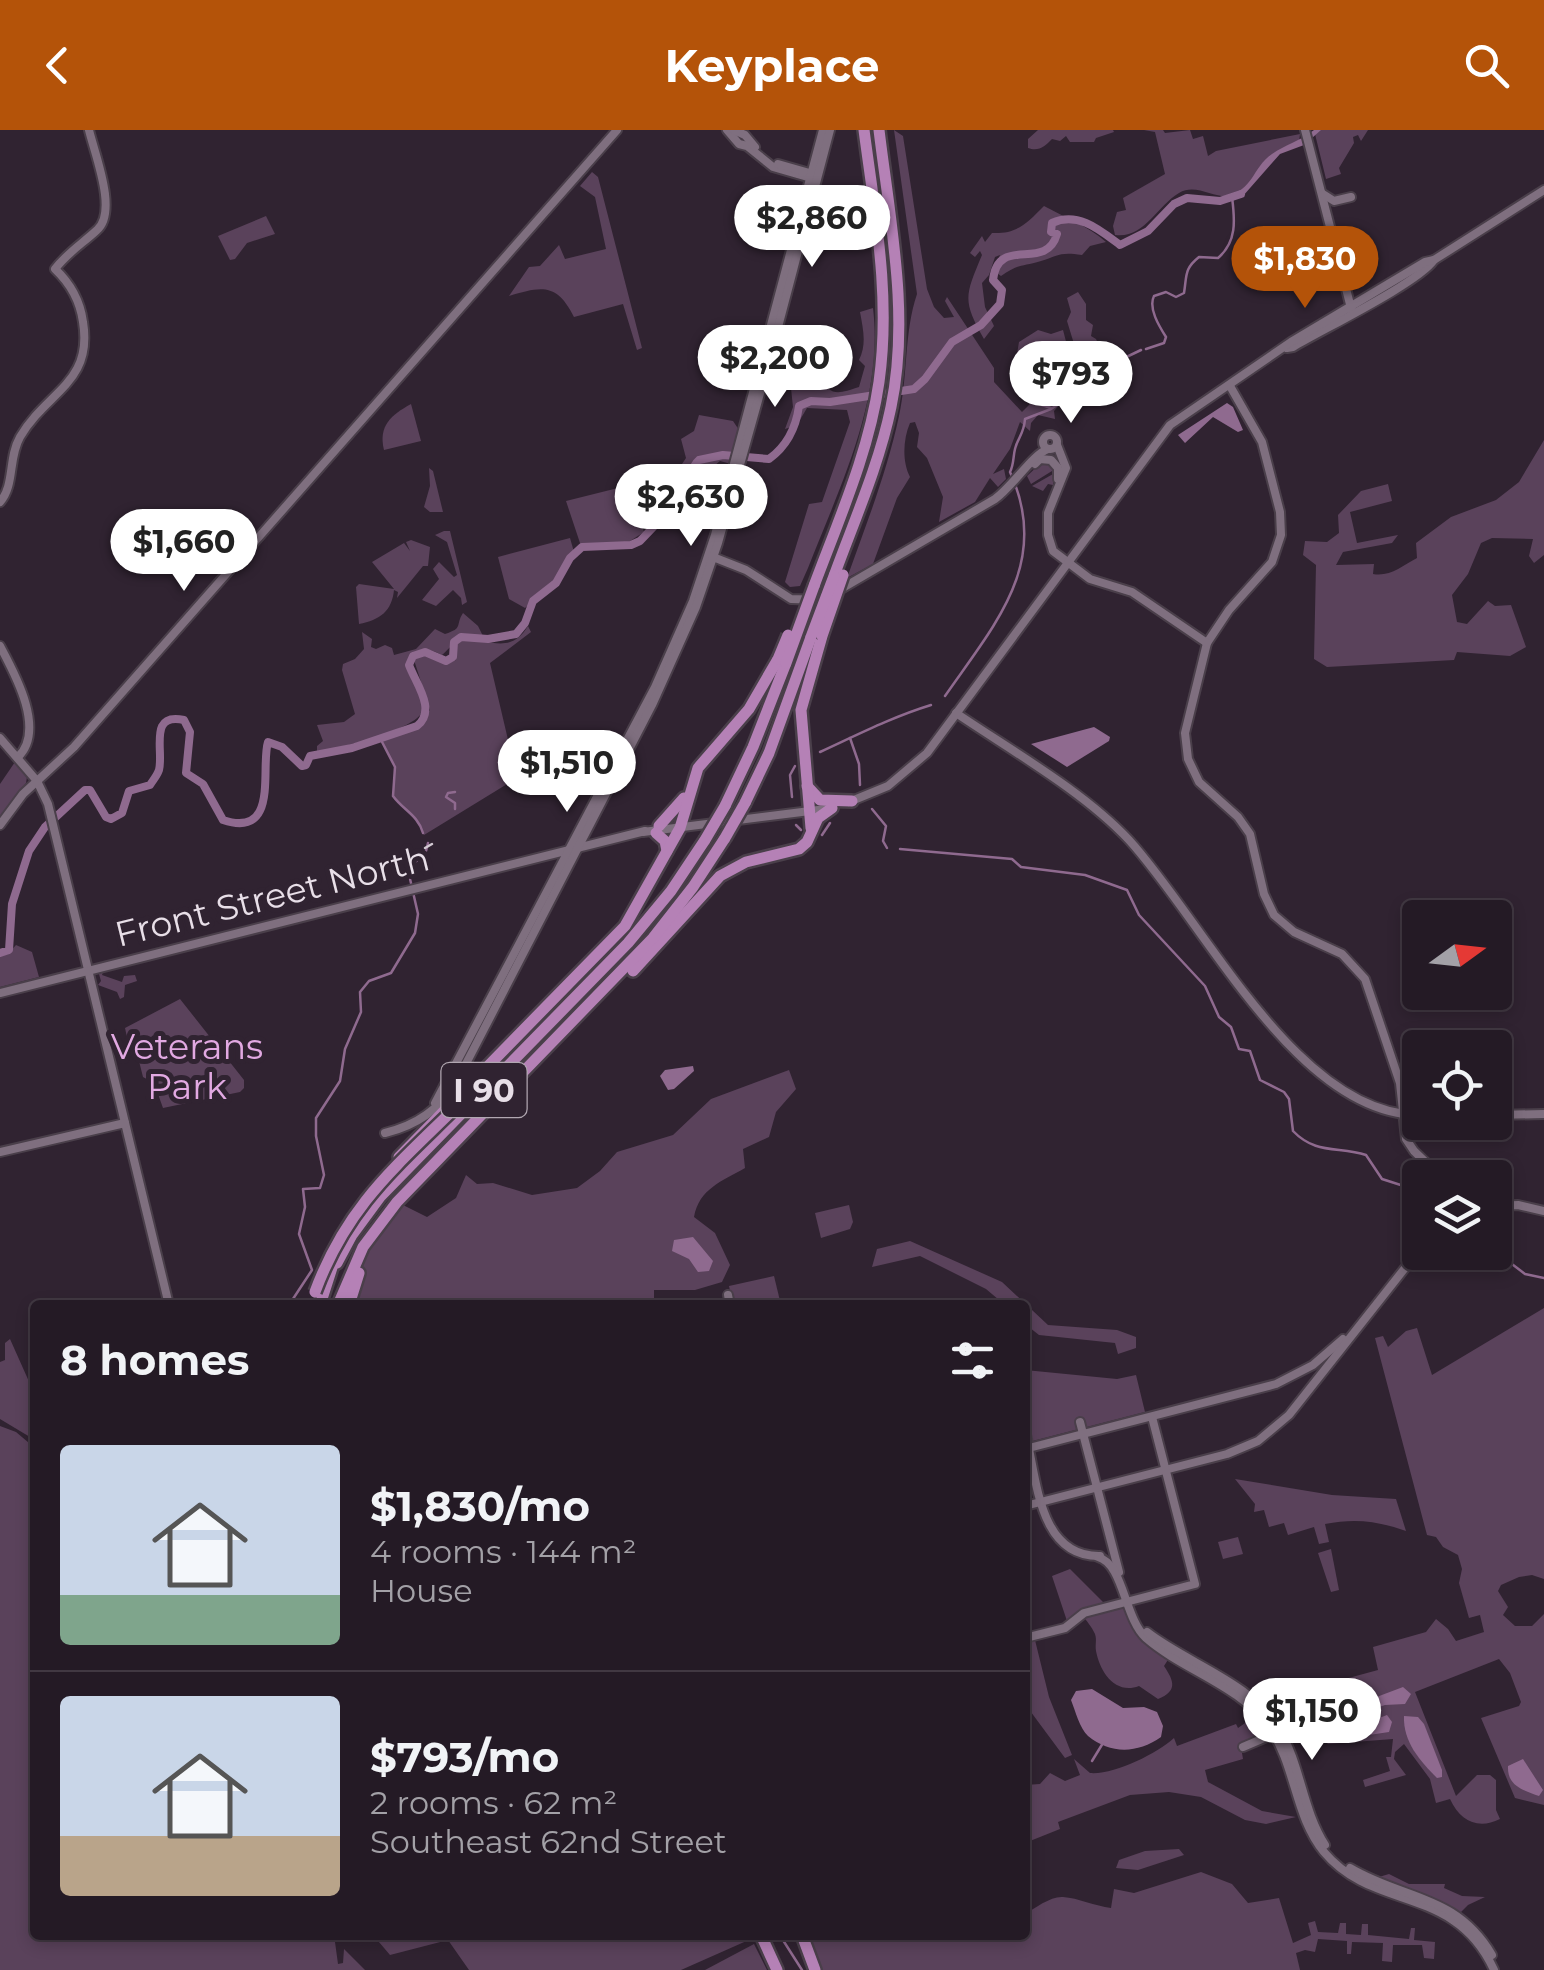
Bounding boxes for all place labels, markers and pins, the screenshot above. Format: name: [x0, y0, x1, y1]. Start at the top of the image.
pin: $2,860: [731, 185, 893, 270]
pin: $1,830: [1224, 226, 1386, 311]
pin: $2,200: [694, 325, 856, 410]
pin: $793: [1012, 341, 1130, 426]
pin: $2,630: [610, 464, 772, 549]
pin: $1,660: [103, 509, 265, 594]
pin: $1,510: [486, 730, 648, 815]
pin: $1,150: [1231, 1678, 1393, 1763]

